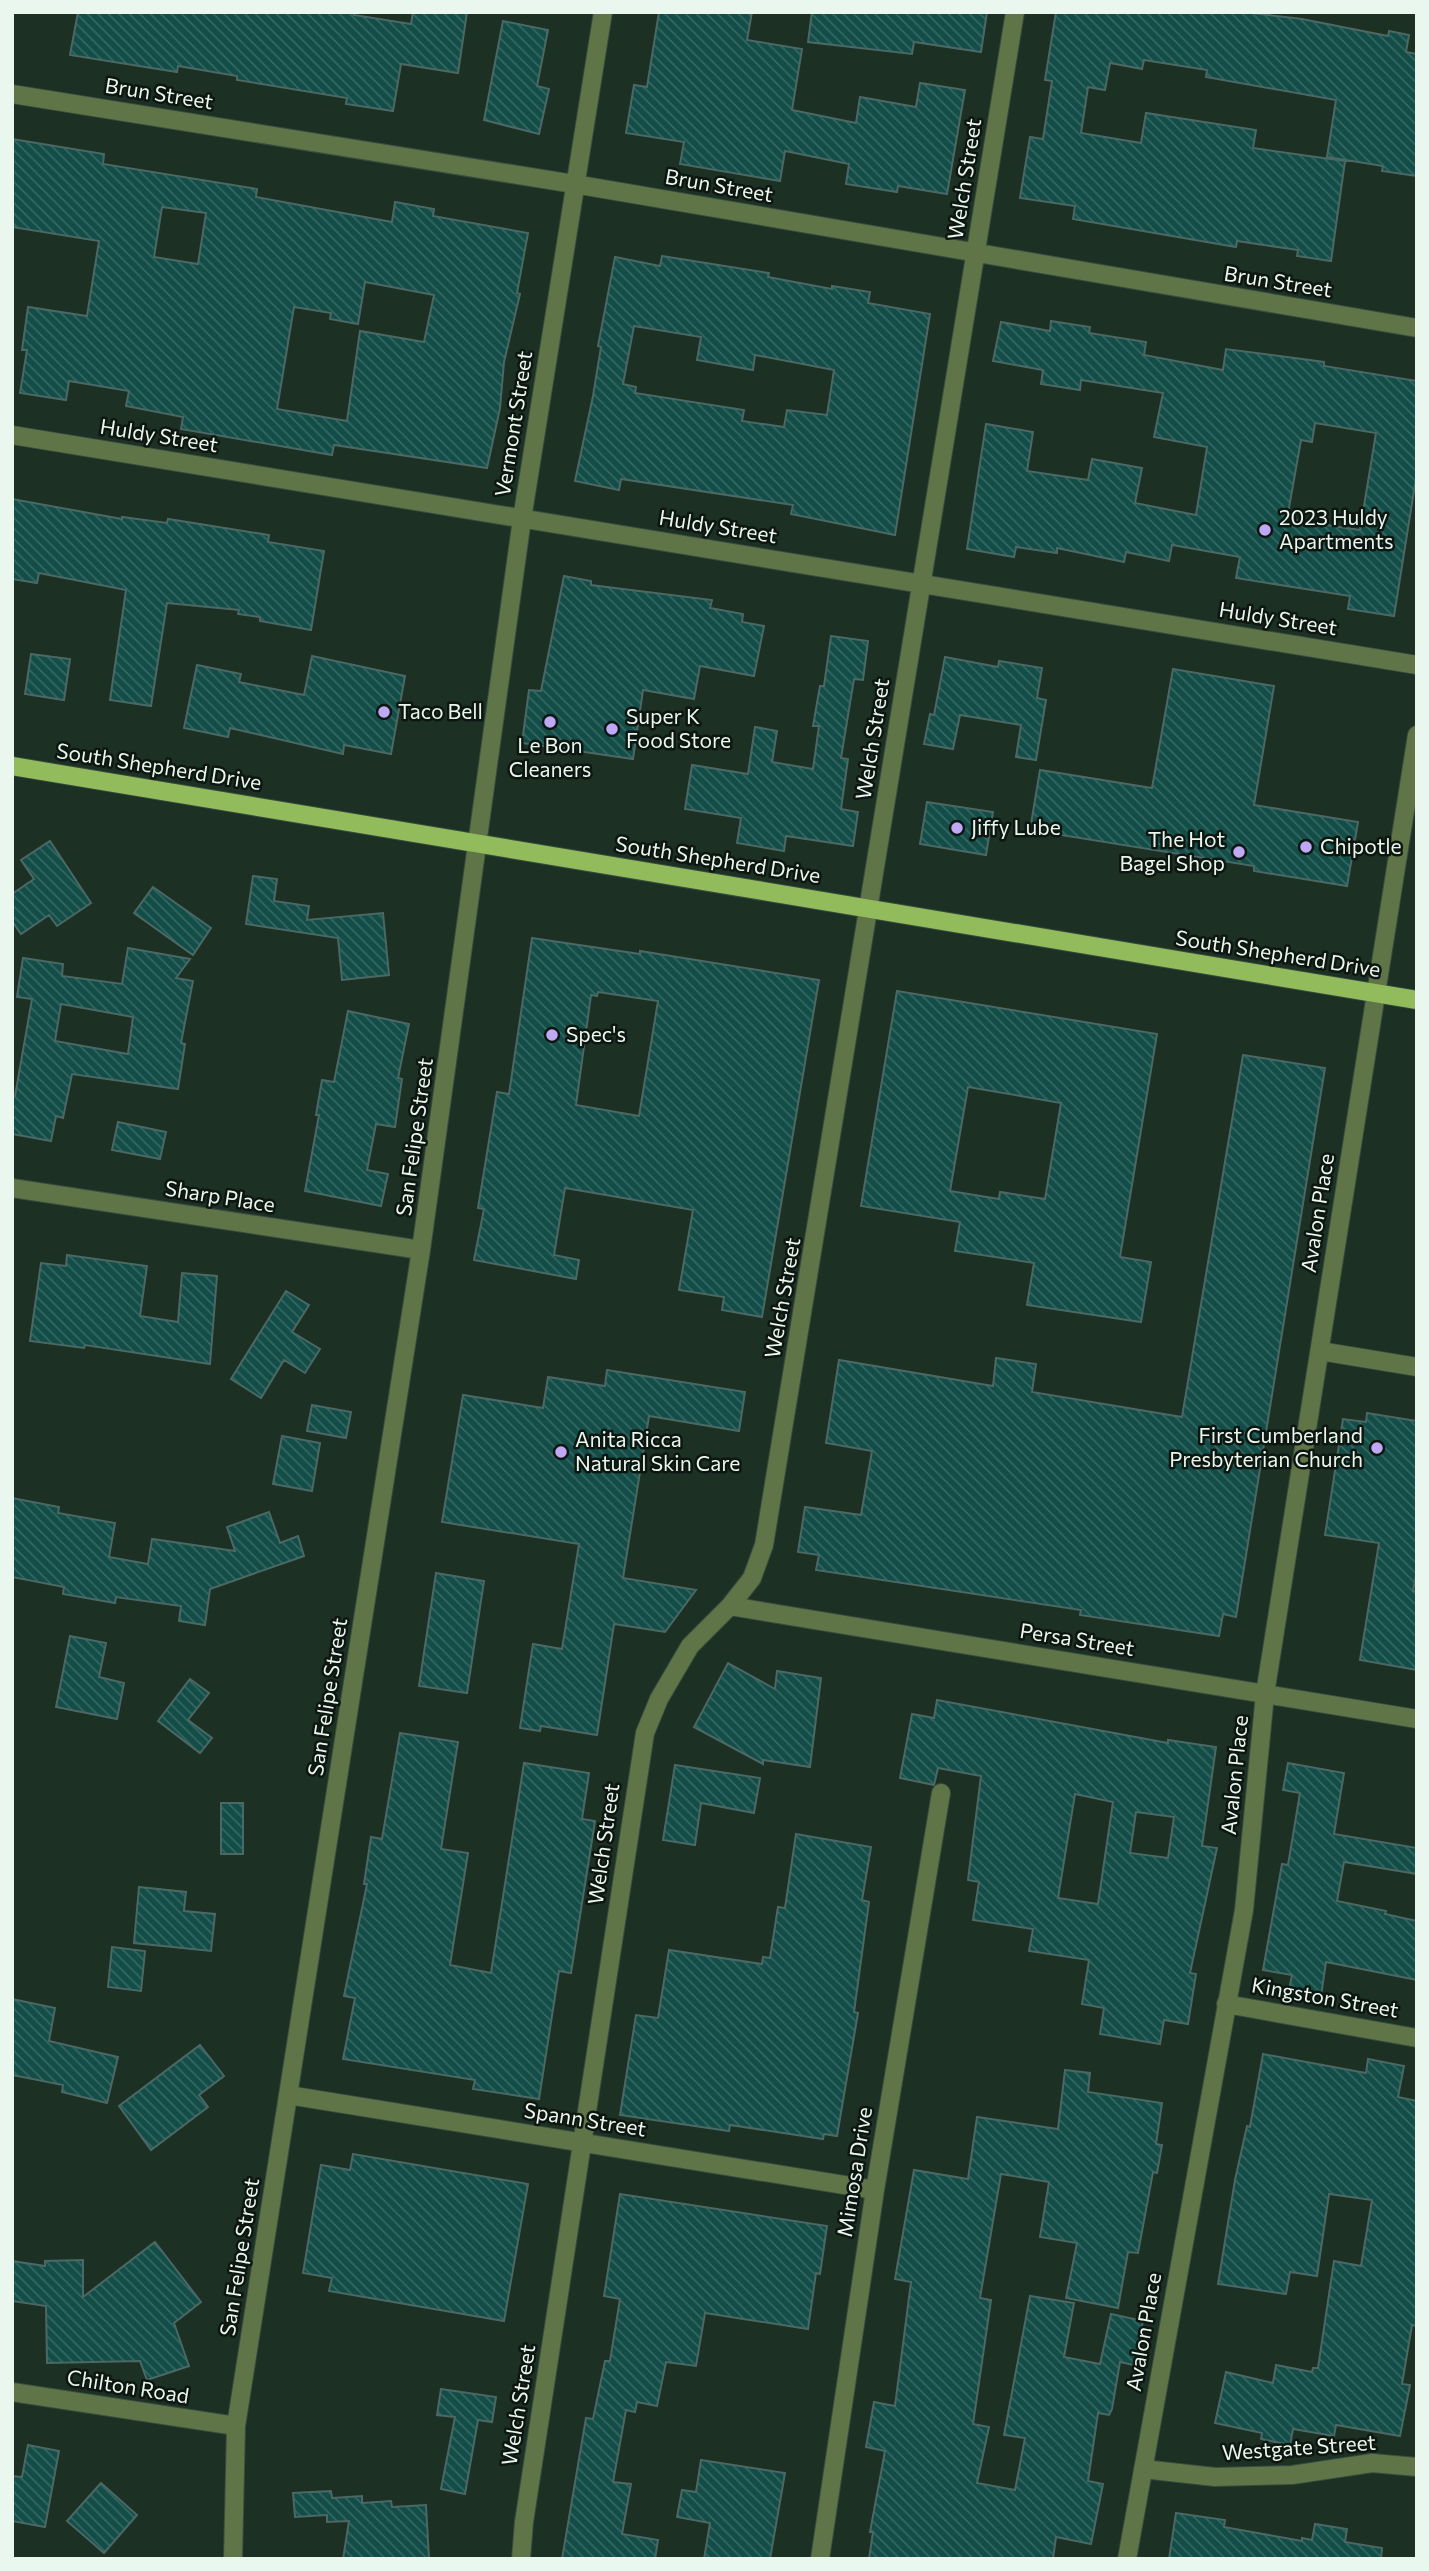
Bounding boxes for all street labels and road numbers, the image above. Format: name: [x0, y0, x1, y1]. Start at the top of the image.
street label: Brun Street: [103, 72, 215, 113]
street label: Welch Street: [942, 116, 985, 241]
street label: Brun Street: [663, 163, 775, 206]
street label: Brun Street: [1222, 260, 1334, 301]
street label: Vermont Street: [489, 349, 536, 498]
street label: Huldy Street: [98, 413, 220, 456]
street label: Huldy Street: [657, 504, 779, 547]
street label: Huldy Street: [1217, 596, 1339, 639]
street label: Welch Street: [850, 676, 893, 801]
street label: South Shepherd Drive: [55, 737, 263, 794]
street label: South Shepherd Drive: [614, 830, 822, 887]
street label: South Shepherd Drive: [1174, 924, 1382, 981]
street label: San Felipe Street: [390, 1056, 437, 1218]
street label: Avalon Place: [1295, 1151, 1338, 1274]
street label: Sharp Place: [163, 1174, 277, 1217]
street label: Welch Street: [759, 1235, 804, 1360]
street label: San Felipe Street: [302, 1616, 351, 1778]
street label: Persa Street: [1018, 1617, 1136, 1660]
street label: Avalon Place: [1215, 1714, 1252, 1836]
street label: Welch Street: [582, 1782, 623, 1906]
street label: Kingston Street: [1250, 1971, 1401, 2022]
street label: Spann Street: [522, 2097, 648, 2140]
street label: Mimosa Drive: [831, 2105, 876, 2239]
street label: San Felipe Street: [214, 2176, 263, 2338]
street label: Avalon Place: [1120, 2270, 1165, 2393]
street label: Welch Street: [496, 2342, 539, 2467]
street label: Chilton Road: [65, 2364, 191, 2408]
street label: Westgate Street: [1221, 2429, 1377, 2464]

